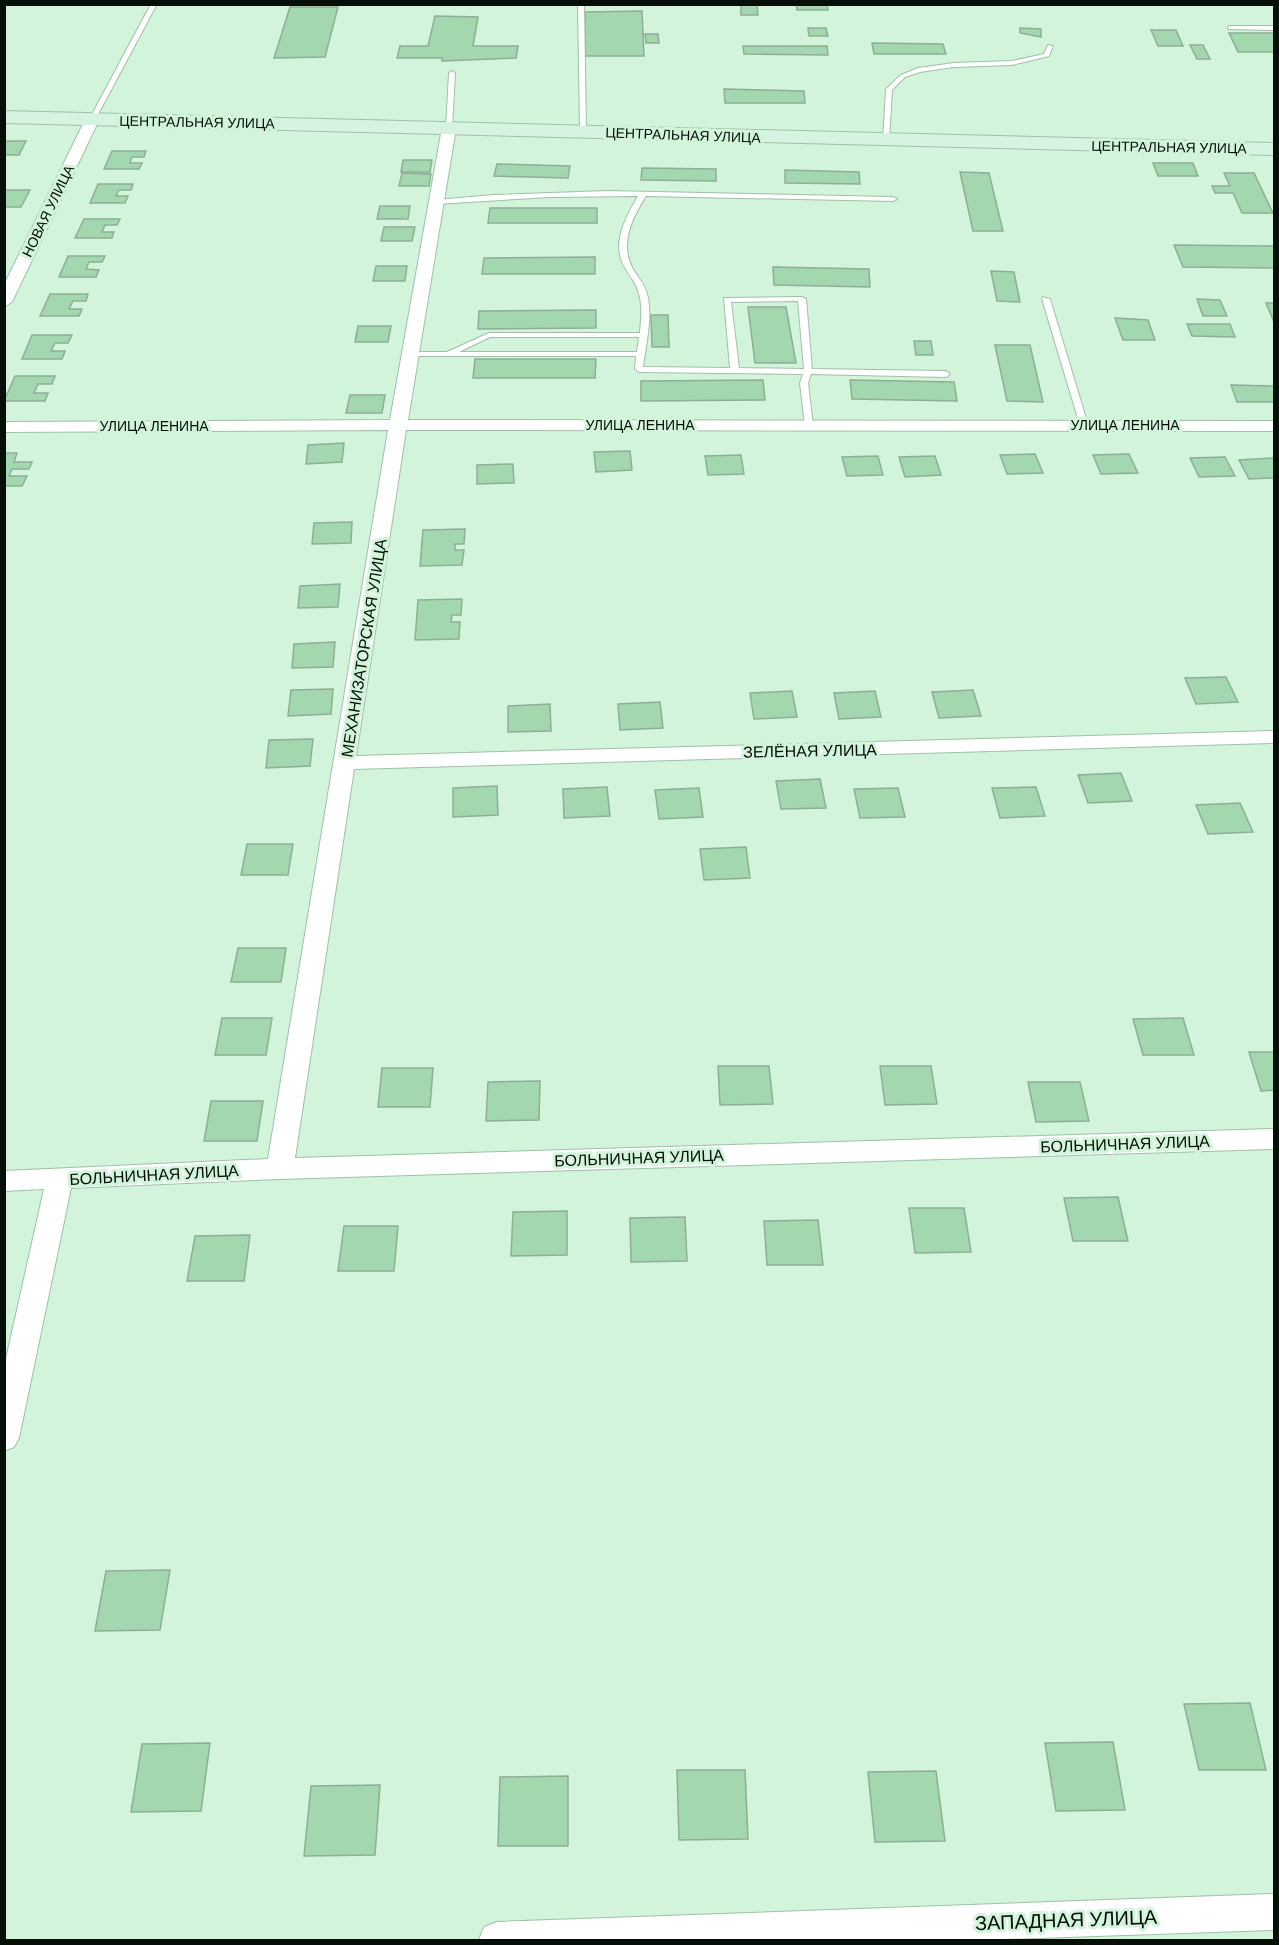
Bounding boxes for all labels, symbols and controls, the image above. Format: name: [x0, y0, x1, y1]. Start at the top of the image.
street label: ЦЕНТРАЛЬНАЯ УЛИЦА: [119, 112, 276, 132]
street label: ЦЕНТРАЛЬНАЯ УЛИЦА: [605, 123, 762, 147]
street label: ЦЕНТРАЛЬНАЯ УЛИЦА: [1091, 137, 1248, 157]
street label: НОВАЯ УЛИЦА: [18, 161, 78, 260]
street label: УЛИЦА ЛЕНИНА: [585, 416, 695, 434]
street label: УЛИЦА ЛЕНИНА: [1070, 416, 1180, 434]
street label: УЛИЦА ЛЕНИНА: [99, 417, 209, 435]
street label: МЕХАНИЗАТОРСКАЯ УЛИЦА: [336, 537, 392, 759]
street label: ЗЕЛЁНАЯ УЛИЦА: [743, 739, 877, 763]
street label: БОЛЬНИЧНАЯ УЛИЦА: [1040, 1131, 1210, 1157]
street label: БОЛЬНИЧНАЯ УЛИЦА: [554, 1145, 724, 1171]
street label: БОЛЬНИЧНАЯ УЛИЦА: [69, 1160, 240, 1190]
street label: ЗАПАДНАЯ УЛИЦА: [974, 1904, 1158, 1936]

